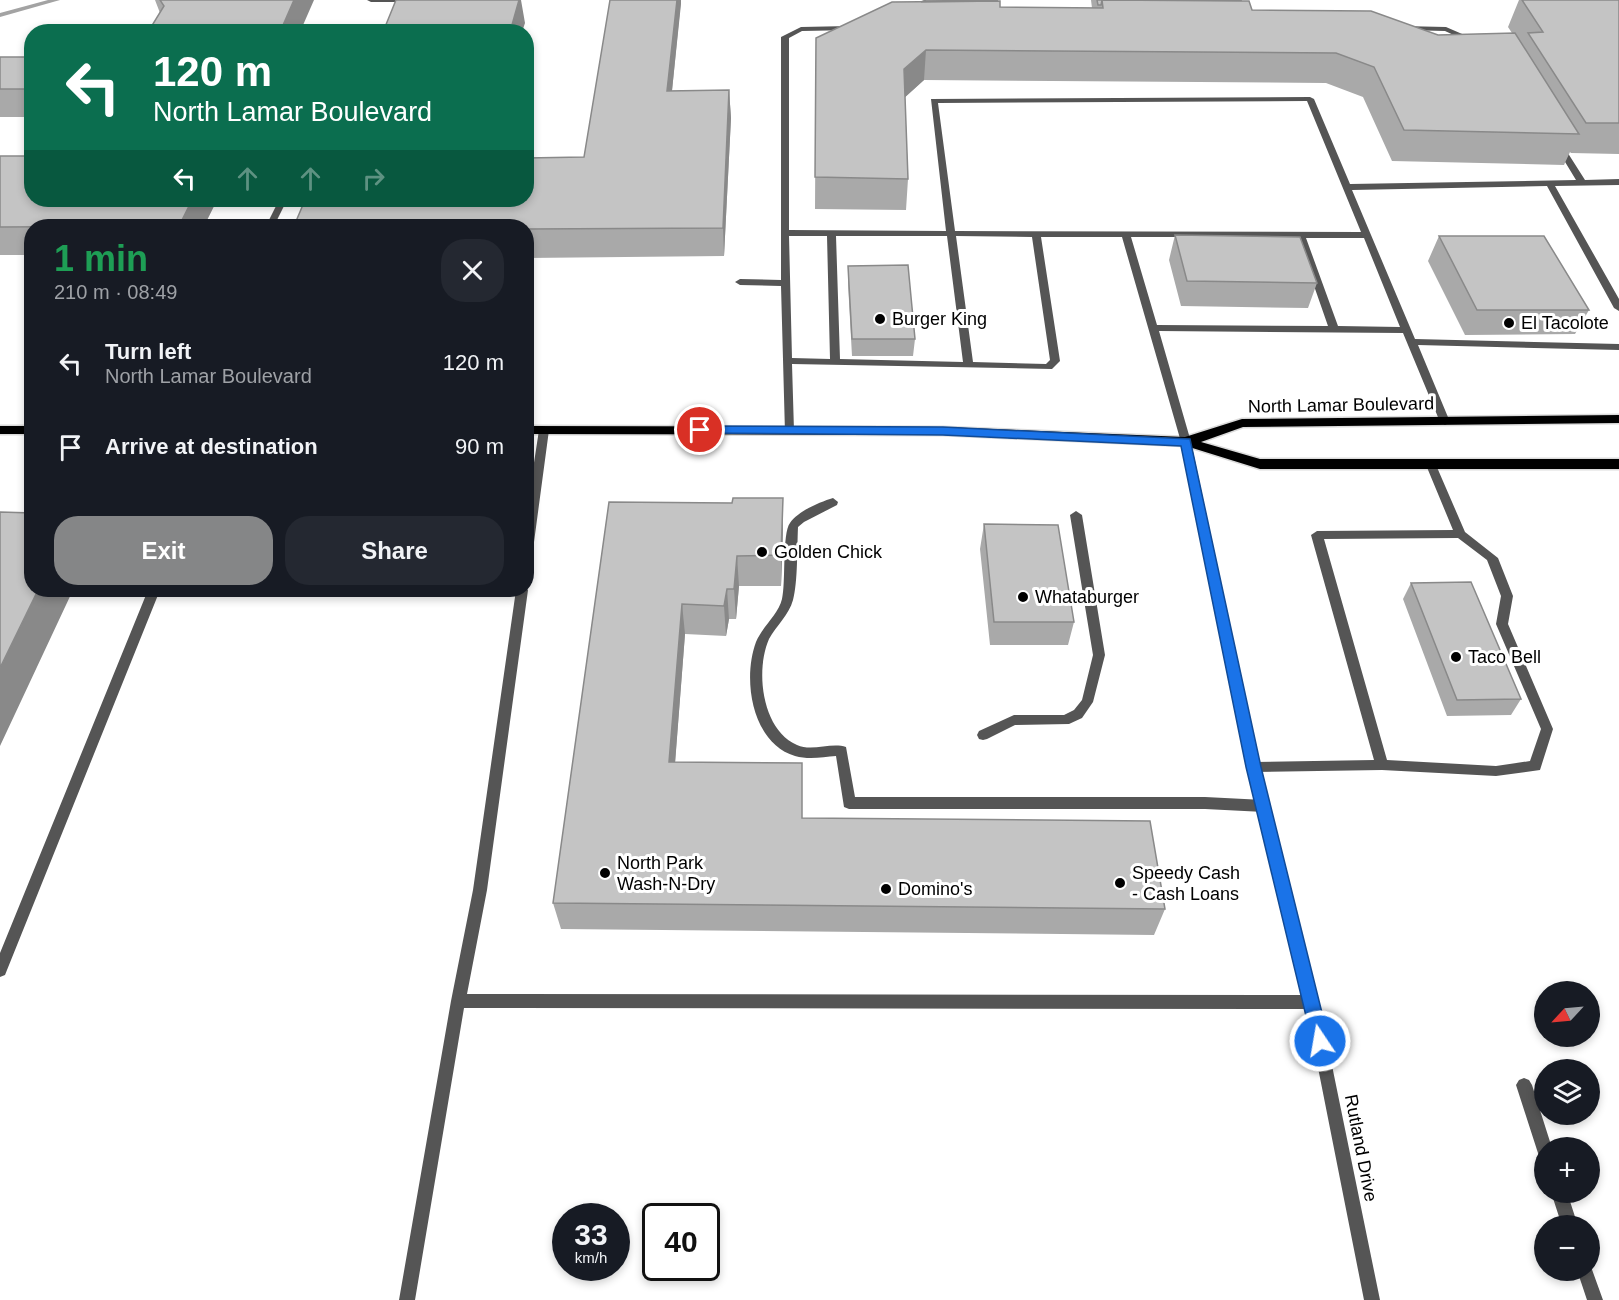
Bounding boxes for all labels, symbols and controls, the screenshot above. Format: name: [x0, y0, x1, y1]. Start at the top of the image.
icon: left: [54, 48, 132, 126]
text: 120 m: [153, 48, 272, 95]
text: North Lamar Boulevard: [153, 97, 432, 127]
icon: left: [168, 162, 201, 195]
icon: ahead: [231, 162, 264, 195]
icon: ahead: [294, 162, 327, 195]
icon: right: [357, 162, 390, 195]
text: 1 min: [54, 238, 148, 279]
button: close: [441, 239, 504, 302]
text: 210 m · 08:49: [54, 281, 177, 303]
place label: Burger King: [892, 309, 987, 329]
marker: Burger King: [873, 312, 887, 326]
place label: El Tacolote: [1521, 313, 1609, 333]
marker: El Tacolote: [1502, 316, 1516, 330]
text: Turn left: [105, 339, 191, 364]
icon: left: [54, 347, 87, 380]
text: 120 m: [443, 350, 504, 375]
text: North Lamar Boulevard: [105, 365, 312, 387]
street label: North Lamar Boulevard: [1248, 393, 1434, 417]
pin: [674, 404, 725, 455]
icon: arrive: [683, 413, 716, 446]
icon: arrive: [54, 431, 87, 464]
text: Arrive at destination: [105, 434, 318, 459]
text: 90 m: [455, 434, 504, 459]
button: Exit: [54, 516, 273, 585]
button: Share: [285, 516, 504, 585]
place label: Golden Chick: [774, 542, 883, 562]
marker: Golden Chick: [755, 545, 769, 559]
place label: Whataburger: [1035, 587, 1139, 607]
marker: Whataburger: [1016, 590, 1030, 604]
place label: Taco Bell: [1468, 647, 1541, 667]
marker: Taco Bell: [1449, 650, 1463, 664]
place label: North Park Wash-N-Dry: [617, 853, 715, 894]
place label: Speedy Cash - Cash Loans: [1132, 863, 1240, 904]
marker: North Park Wash-N-Dry: [598, 866, 612, 880]
marker: Speedy Cash - Cash Loans: [1113, 876, 1127, 890]
place label: Domino's: [898, 879, 972, 899]
marker: Domino's: [879, 882, 893, 896]
north arrow: [1534, 981, 1600, 1047]
map controls: [1534, 981, 1600, 1281]
position arrow: [1288, 1009, 1352, 1073]
button: layers: [1534, 1059, 1600, 1125]
street label: Rutland Drive: [1341, 1093, 1381, 1203]
button: +: [1534, 1137, 1600, 1203]
speed limit sign: 40: [642, 1203, 720, 1281]
button: −: [1534, 1215, 1600, 1281]
text: 33: [574, 1218, 608, 1251]
text: km/h: [575, 1249, 607, 1266]

